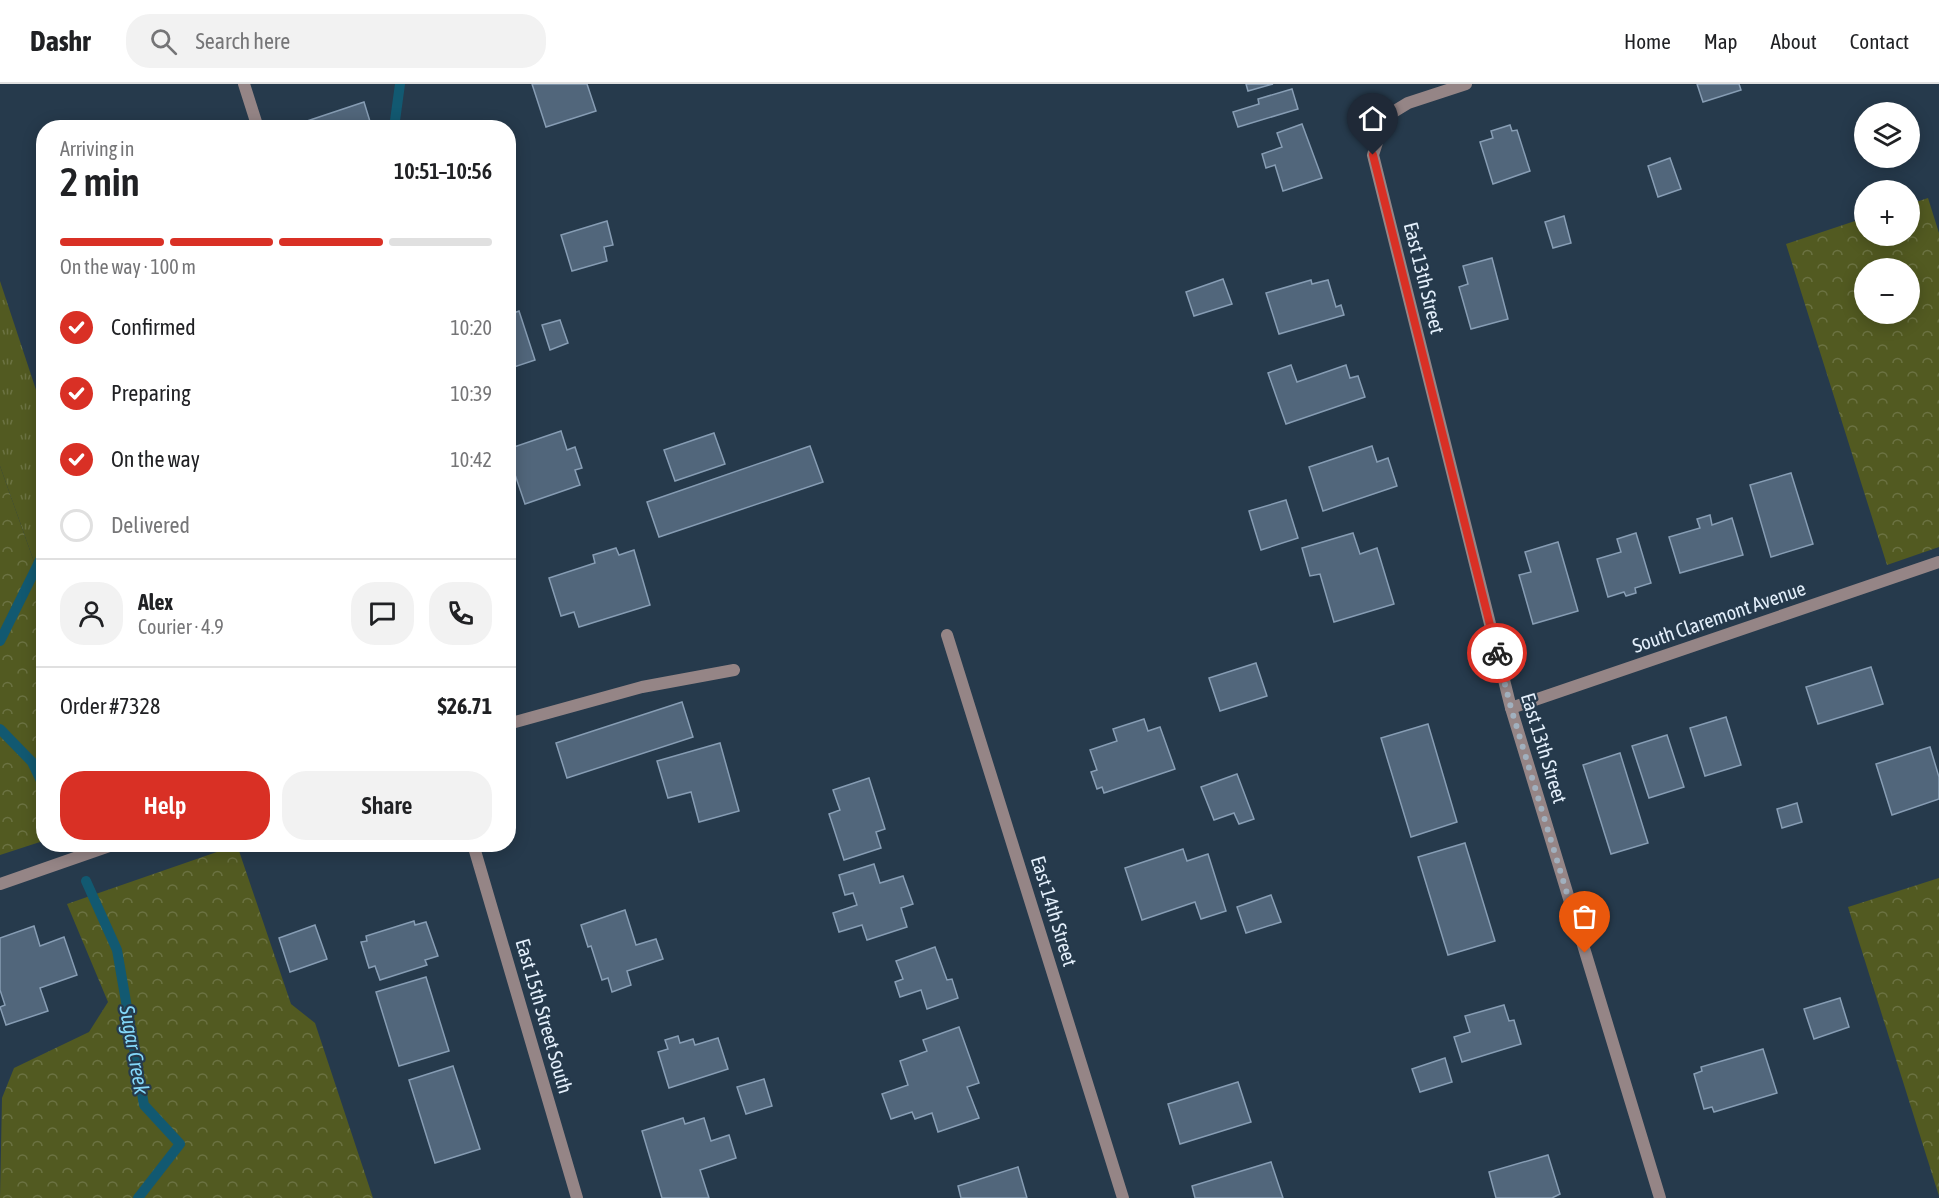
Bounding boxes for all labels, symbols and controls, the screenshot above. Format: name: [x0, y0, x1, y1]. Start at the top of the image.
search box: [126, 14, 546, 68]
text: Dashr: [30, 25, 90, 57]
icon: search: [147, 25, 180, 58]
text: Search here: [195, 28, 290, 54]
text: Home: [1624, 29, 1671, 53]
text: Map: [1704, 29, 1738, 53]
text: About: [1771, 29, 1817, 53]
text: Contact: [1850, 29, 1909, 53]
pin: [1347, 93, 1398, 155]
icon: home: [1356, 102, 1389, 135]
map controls: [1854, 102, 1920, 324]
button: layers: [1854, 102, 1920, 168]
text: Arriving in: [60, 137, 134, 160]
text: 10:51–10:56: [394, 158, 492, 184]
text: 2 min: [60, 160, 140, 204]
button: +: [1854, 180, 1920, 246]
street label: East 13th Street: [1400, 220, 1450, 336]
text: On the way · 100 m: [60, 255, 196, 278]
button: −: [1854, 258, 1920, 324]
icon: check: [60, 311, 93, 344]
text: Confirmed: [111, 314, 196, 340]
text: 10:20: [450, 316, 492, 339]
icon: check: [60, 377, 93, 410]
text: Preparing: [111, 380, 191, 406]
text: 10:39: [450, 382, 492, 405]
icon: check: [60, 443, 93, 476]
text: On the way: [111, 446, 200, 472]
text: 10:42: [450, 448, 492, 471]
text: Delivered: [111, 512, 190, 538]
street label: South Claremont Avenue: [1629, 576, 1808, 657]
button: person: [60, 582, 123, 645]
button: chat: [351, 582, 414, 645]
button: phone: [429, 582, 492, 645]
text: Alex: [138, 589, 173, 615]
text: Courier · 4.9: [138, 615, 224, 638]
courier: [1467, 623, 1527, 683]
icon: bike: [1481, 637, 1514, 670]
street label: East 13th Street: [1517, 690, 1572, 806]
text: Order #7328: [60, 693, 160, 719]
text: $26.71: [437, 693, 492, 719]
button: Help: [60, 771, 270, 840]
button: Share: [282, 771, 492, 840]
street label: East 14th Street: [1027, 853, 1082, 969]
pin: [1559, 891, 1610, 953]
icon: bag: [1568, 900, 1601, 933]
street label: East 15th Street South: [511, 936, 578, 1096]
water label: Sugar Creek: [115, 1002, 155, 1097]

